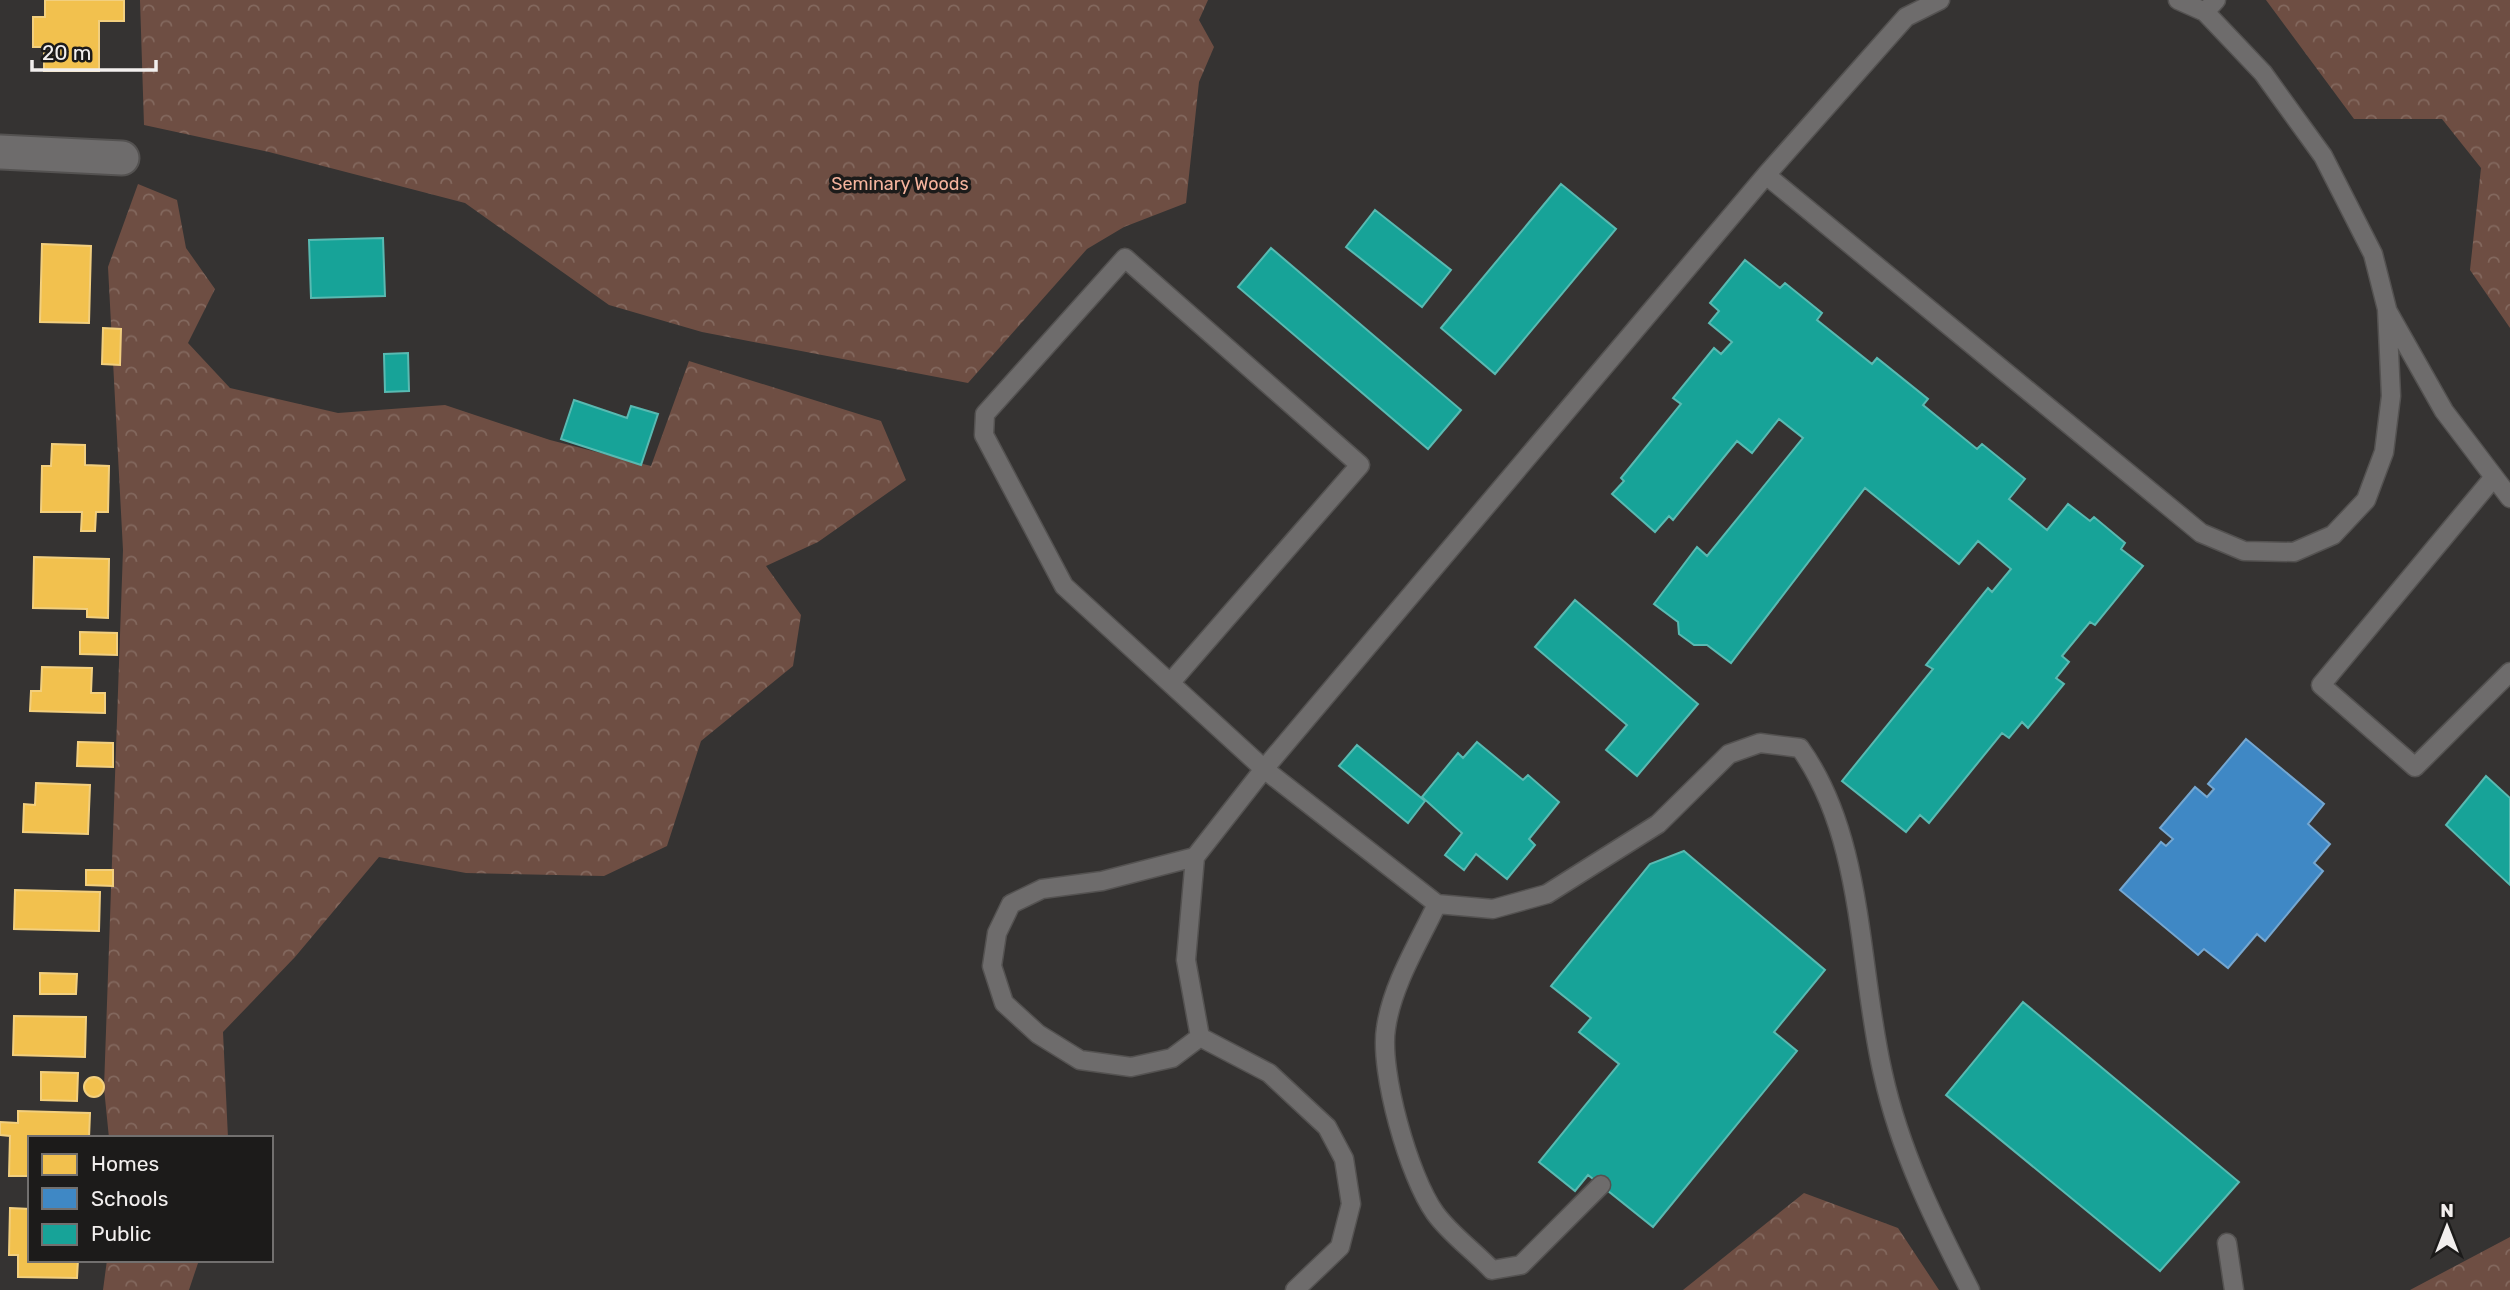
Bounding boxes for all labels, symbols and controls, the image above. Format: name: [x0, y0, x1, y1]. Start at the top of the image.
scale bar: [32, 28, 156, 72]
text: 20 m: [42, 40, 91, 65]
park label: Seminary Woods: [831, 173, 969, 195]
legend: [28, 1136, 273, 1262]
text: Homes: [91, 1151, 159, 1176]
text: Schools: [91, 1186, 168, 1211]
north arrow: [2412, 1192, 2482, 1262]
text: N: [2440, 1199, 2454, 1222]
text: Public: [91, 1221, 151, 1246]

